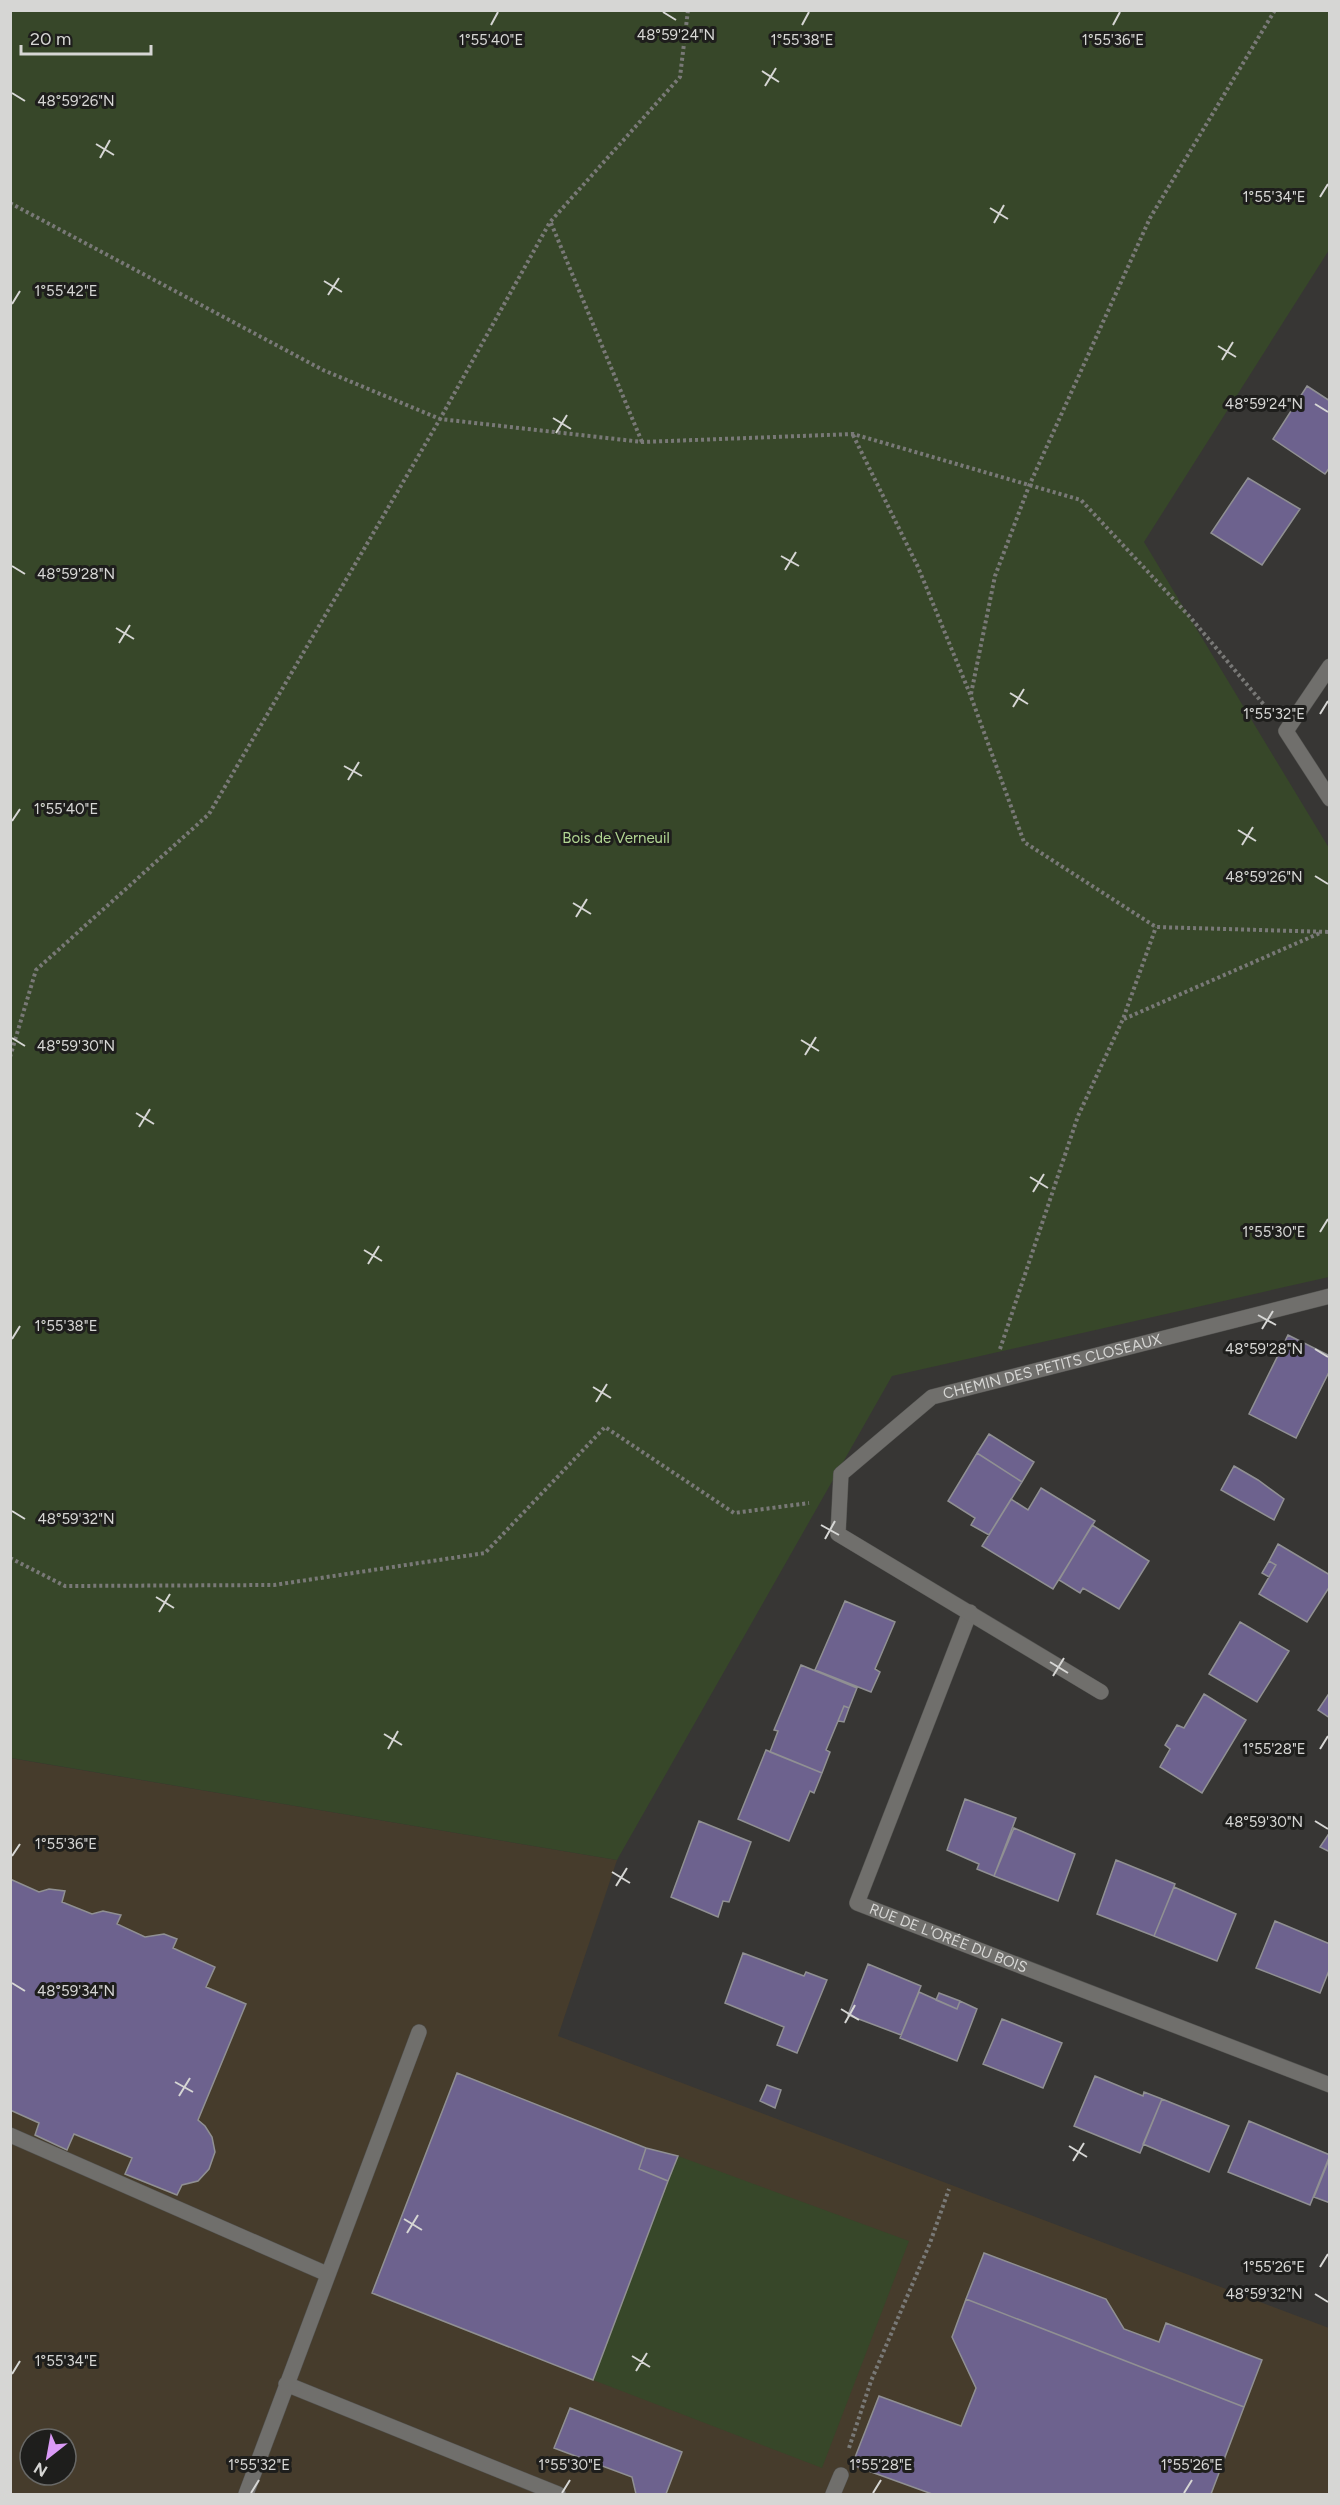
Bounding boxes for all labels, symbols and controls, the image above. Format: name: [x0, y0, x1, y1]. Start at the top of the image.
scale bar: [21, 18, 152, 56]
text: 48°59'24"N: [637, 26, 715, 44]
text: 20 m: [30, 28, 71, 50]
text: 1°55'40"E: [459, 31, 523, 49]
text: 1°55'38"E: [770, 31, 834, 49]
text: 1°55'36"E: [1082, 31, 1144, 49]
text: 48°59'26"N: [37, 92, 115, 110]
text: 1°55'34"E: [1242, 188, 1306, 206]
text: 1°55'42"E: [34, 282, 98, 300]
text: 48°59'24"N: [1225, 395, 1303, 413]
text: 48°59'28"N: [37, 565, 115, 583]
text: 1°55'32"E: [1243, 705, 1305, 723]
text: 1°55'40"E: [34, 800, 98, 818]
park label: Bois de Verneuil: [562, 829, 670, 847]
text: 48°59'26"N: [1225, 868, 1303, 886]
text: 48°59'30"N: [37, 1037, 115, 1055]
text: 1°55'30"E: [1242, 1223, 1306, 1241]
text: 1°55'38"E: [34, 1317, 98, 1335]
street label: CHEMIN DES PETITS CLOSEAUX: [941, 1330, 1164, 1403]
text: 48°59'28"N: [1225, 1340, 1303, 1358]
text: 48°59'32"N: [37, 1510, 115, 1528]
text: 1°55'28"E: [1242, 1740, 1306, 1758]
text: 48°59'30"N: [1225, 1813, 1303, 1831]
text: 1°55'36"E: [35, 1835, 97, 1853]
street label: RUE DE L'ORÉE DU BOIS: [867, 1900, 1030, 1977]
text: 48°59'34"N: [37, 1982, 115, 2000]
text: 1°55'26"E: [1243, 2258, 1305, 2276]
text: 48°59'32"N: [1225, 2285, 1303, 2303]
text: 1°55'34"E: [34, 2352, 98, 2370]
north arrow: [18, 2427, 78, 2487]
text: 1°55'32"E: [228, 2456, 290, 2474]
text: 1°55'30"E: [538, 2456, 602, 2474]
text: 1°55'28"E: [849, 2456, 913, 2474]
text: 1°55'26"E: [1161, 2456, 1223, 2474]
text: N: [30, 2458, 51, 2481]

